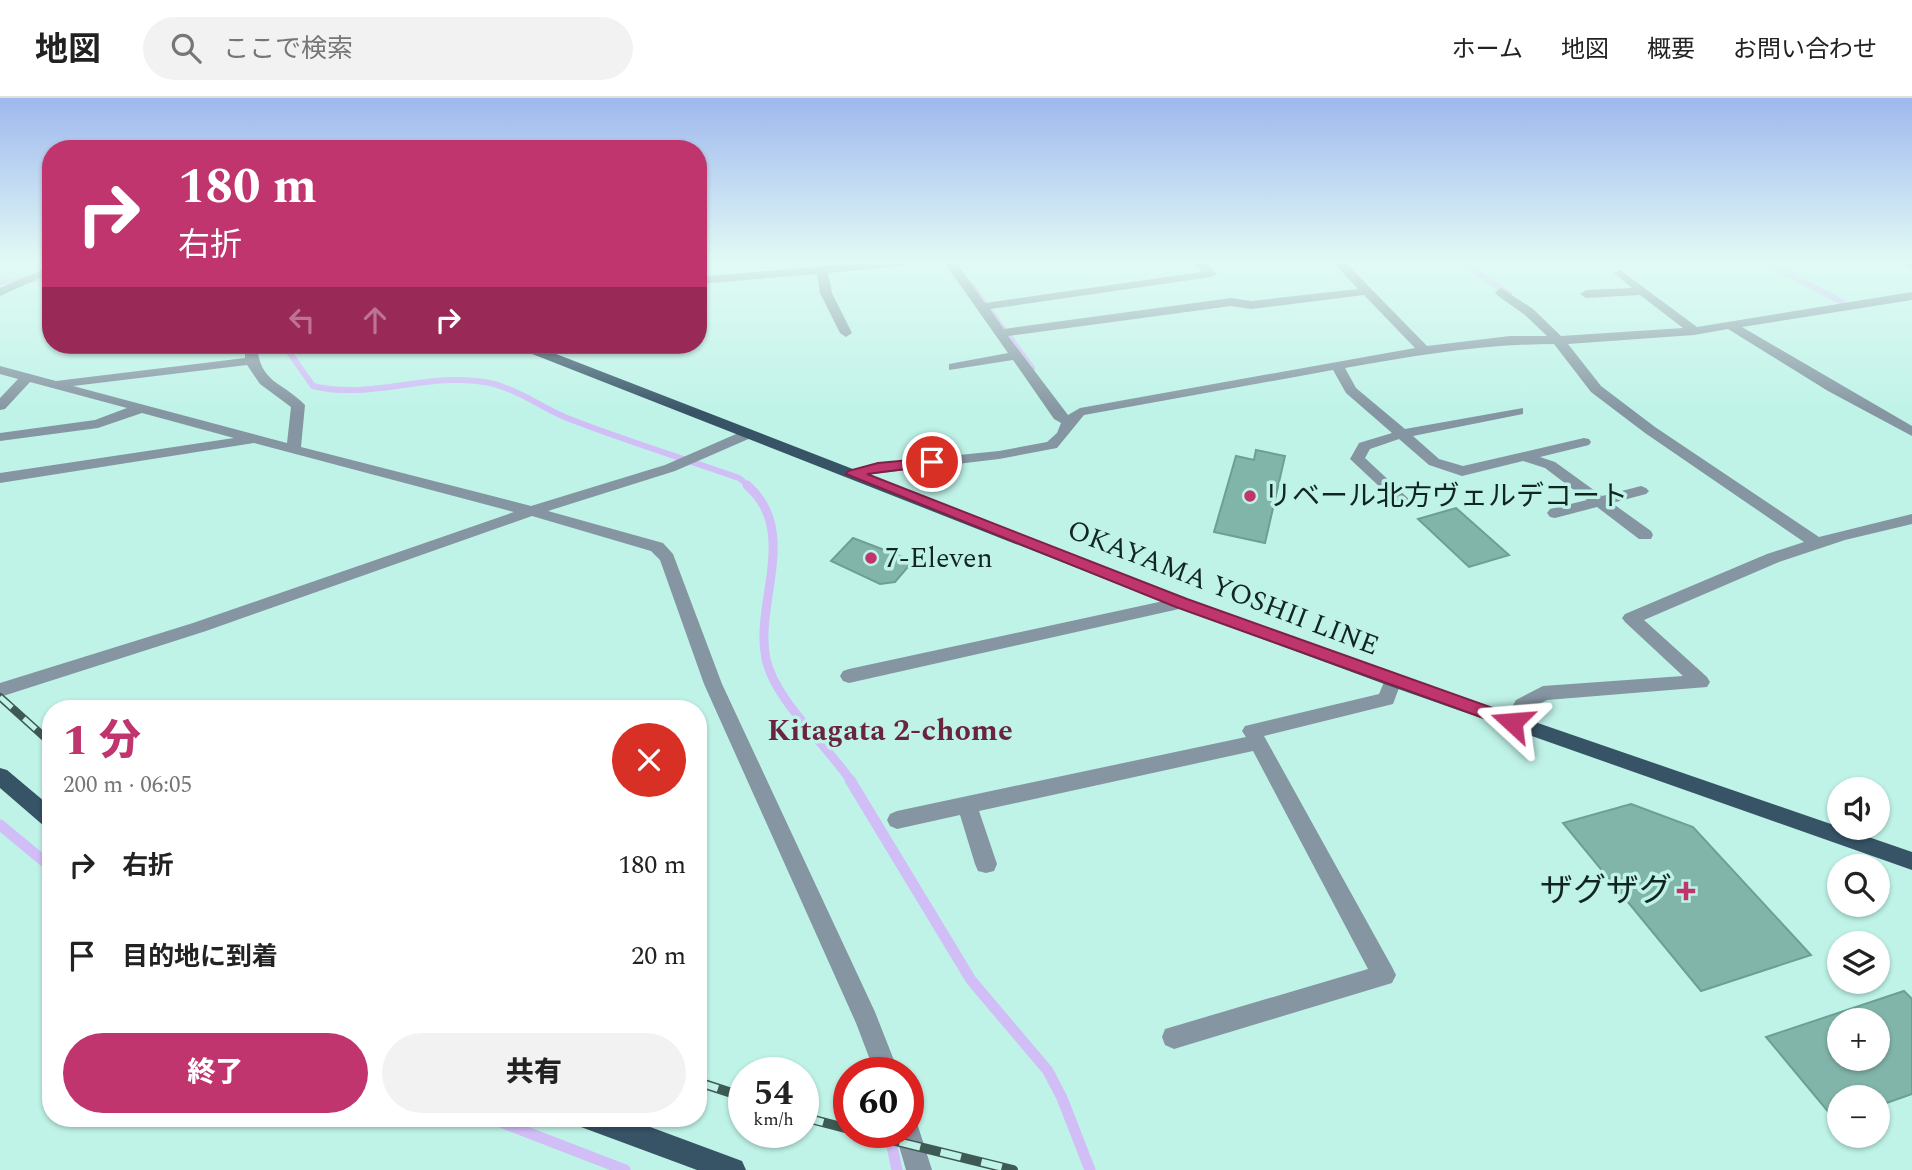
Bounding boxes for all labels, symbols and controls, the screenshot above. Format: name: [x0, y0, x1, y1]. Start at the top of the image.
search box: [143, 17, 633, 80]
text: 地図: [35, 25, 101, 75]
icon: search: [167, 29, 205, 67]
text: ここで検索: [223, 29, 353, 69]
text: ホーム: [1452, 32, 1523, 68]
text: 地図: [1561, 32, 1609, 68]
text: 概要: [1647, 32, 1695, 68]
text: お問い合わせ: [1733, 32, 1877, 68]
text: 180 m: [178, 150, 317, 225]
icon: right: [63, 168, 154, 259]
text: 右折: [178, 221, 242, 270]
icon: left: [283, 301, 321, 339]
icon: ahead: [356, 301, 394, 339]
icon: right: [429, 301, 467, 339]
pin: [902, 432, 962, 492]
icon: arrive: [913, 443, 951, 481]
place label: リベール北方ヴェルデコート: [1264, 475, 1628, 518]
marker: リベール北方ヴェルデコート: [1242, 488, 1258, 504]
street label: OKAYAMA YOSHII LINE: [1061, 509, 1385, 667]
place label: 7-Eleven: [885, 537, 993, 580]
marker: 7-Eleven: [863, 550, 879, 566]
position arrow: [1475, 685, 1549, 759]
district label: Kitagata 2-chome: [767, 708, 1013, 754]
text: 1 分: [63, 710, 141, 773]
button: close: [612, 723, 686, 797]
text: 200 m · 06:05: [63, 768, 192, 803]
map controls: [1827, 777, 1890, 1148]
button: sound: [1827, 777, 1890, 840]
text: 180 m: [618, 845, 686, 885]
icon: right: [63, 846, 101, 884]
text: 右折: [122, 846, 174, 886]
button: search: [1827, 854, 1890, 917]
place label: ザグザグ: [1540, 866, 1672, 916]
marker: ザグザグ: [1678, 883, 1694, 899]
button: layers: [1827, 931, 1890, 994]
text: 20 m: [631, 936, 686, 976]
icon: arrive: [63, 937, 101, 975]
text: 目的地に到着: [122, 937, 278, 977]
button: +: [1827, 1008, 1890, 1071]
button: 終了: [63, 1033, 368, 1113]
button: 共有: [382, 1033, 686, 1113]
speed limit sign: 60: [833, 1057, 924, 1148]
text: 54: [754, 1067, 793, 1120]
button: −: [1827, 1085, 1890, 1148]
text: km/h: [753, 1106, 794, 1133]

